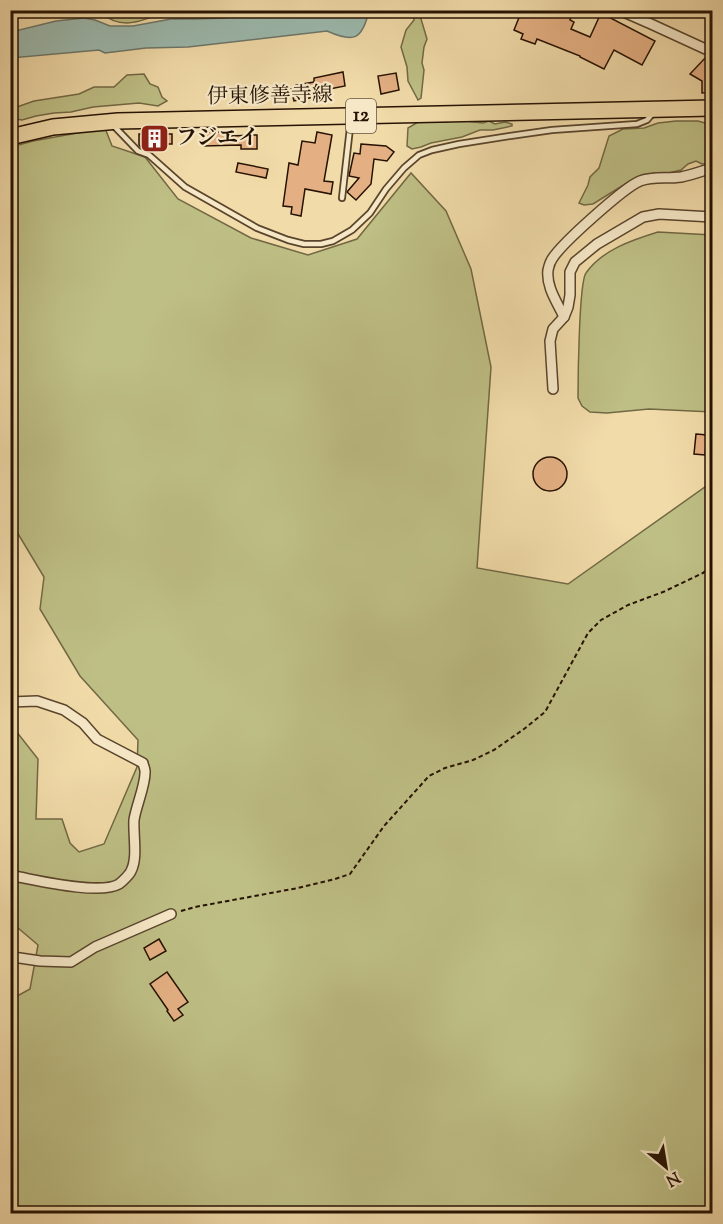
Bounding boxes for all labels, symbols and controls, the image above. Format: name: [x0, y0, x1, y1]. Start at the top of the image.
street label: 伊東修善寺線: [207, 81, 333, 113]
road number: 12: [346, 99, 376, 133]
building icon: フジエイ: [139, 123, 171, 155]
place label: フジエイ: [176, 124, 259, 154]
north arrow: [636, 1137, 696, 1197]
text: N: [661, 1165, 684, 1191]

